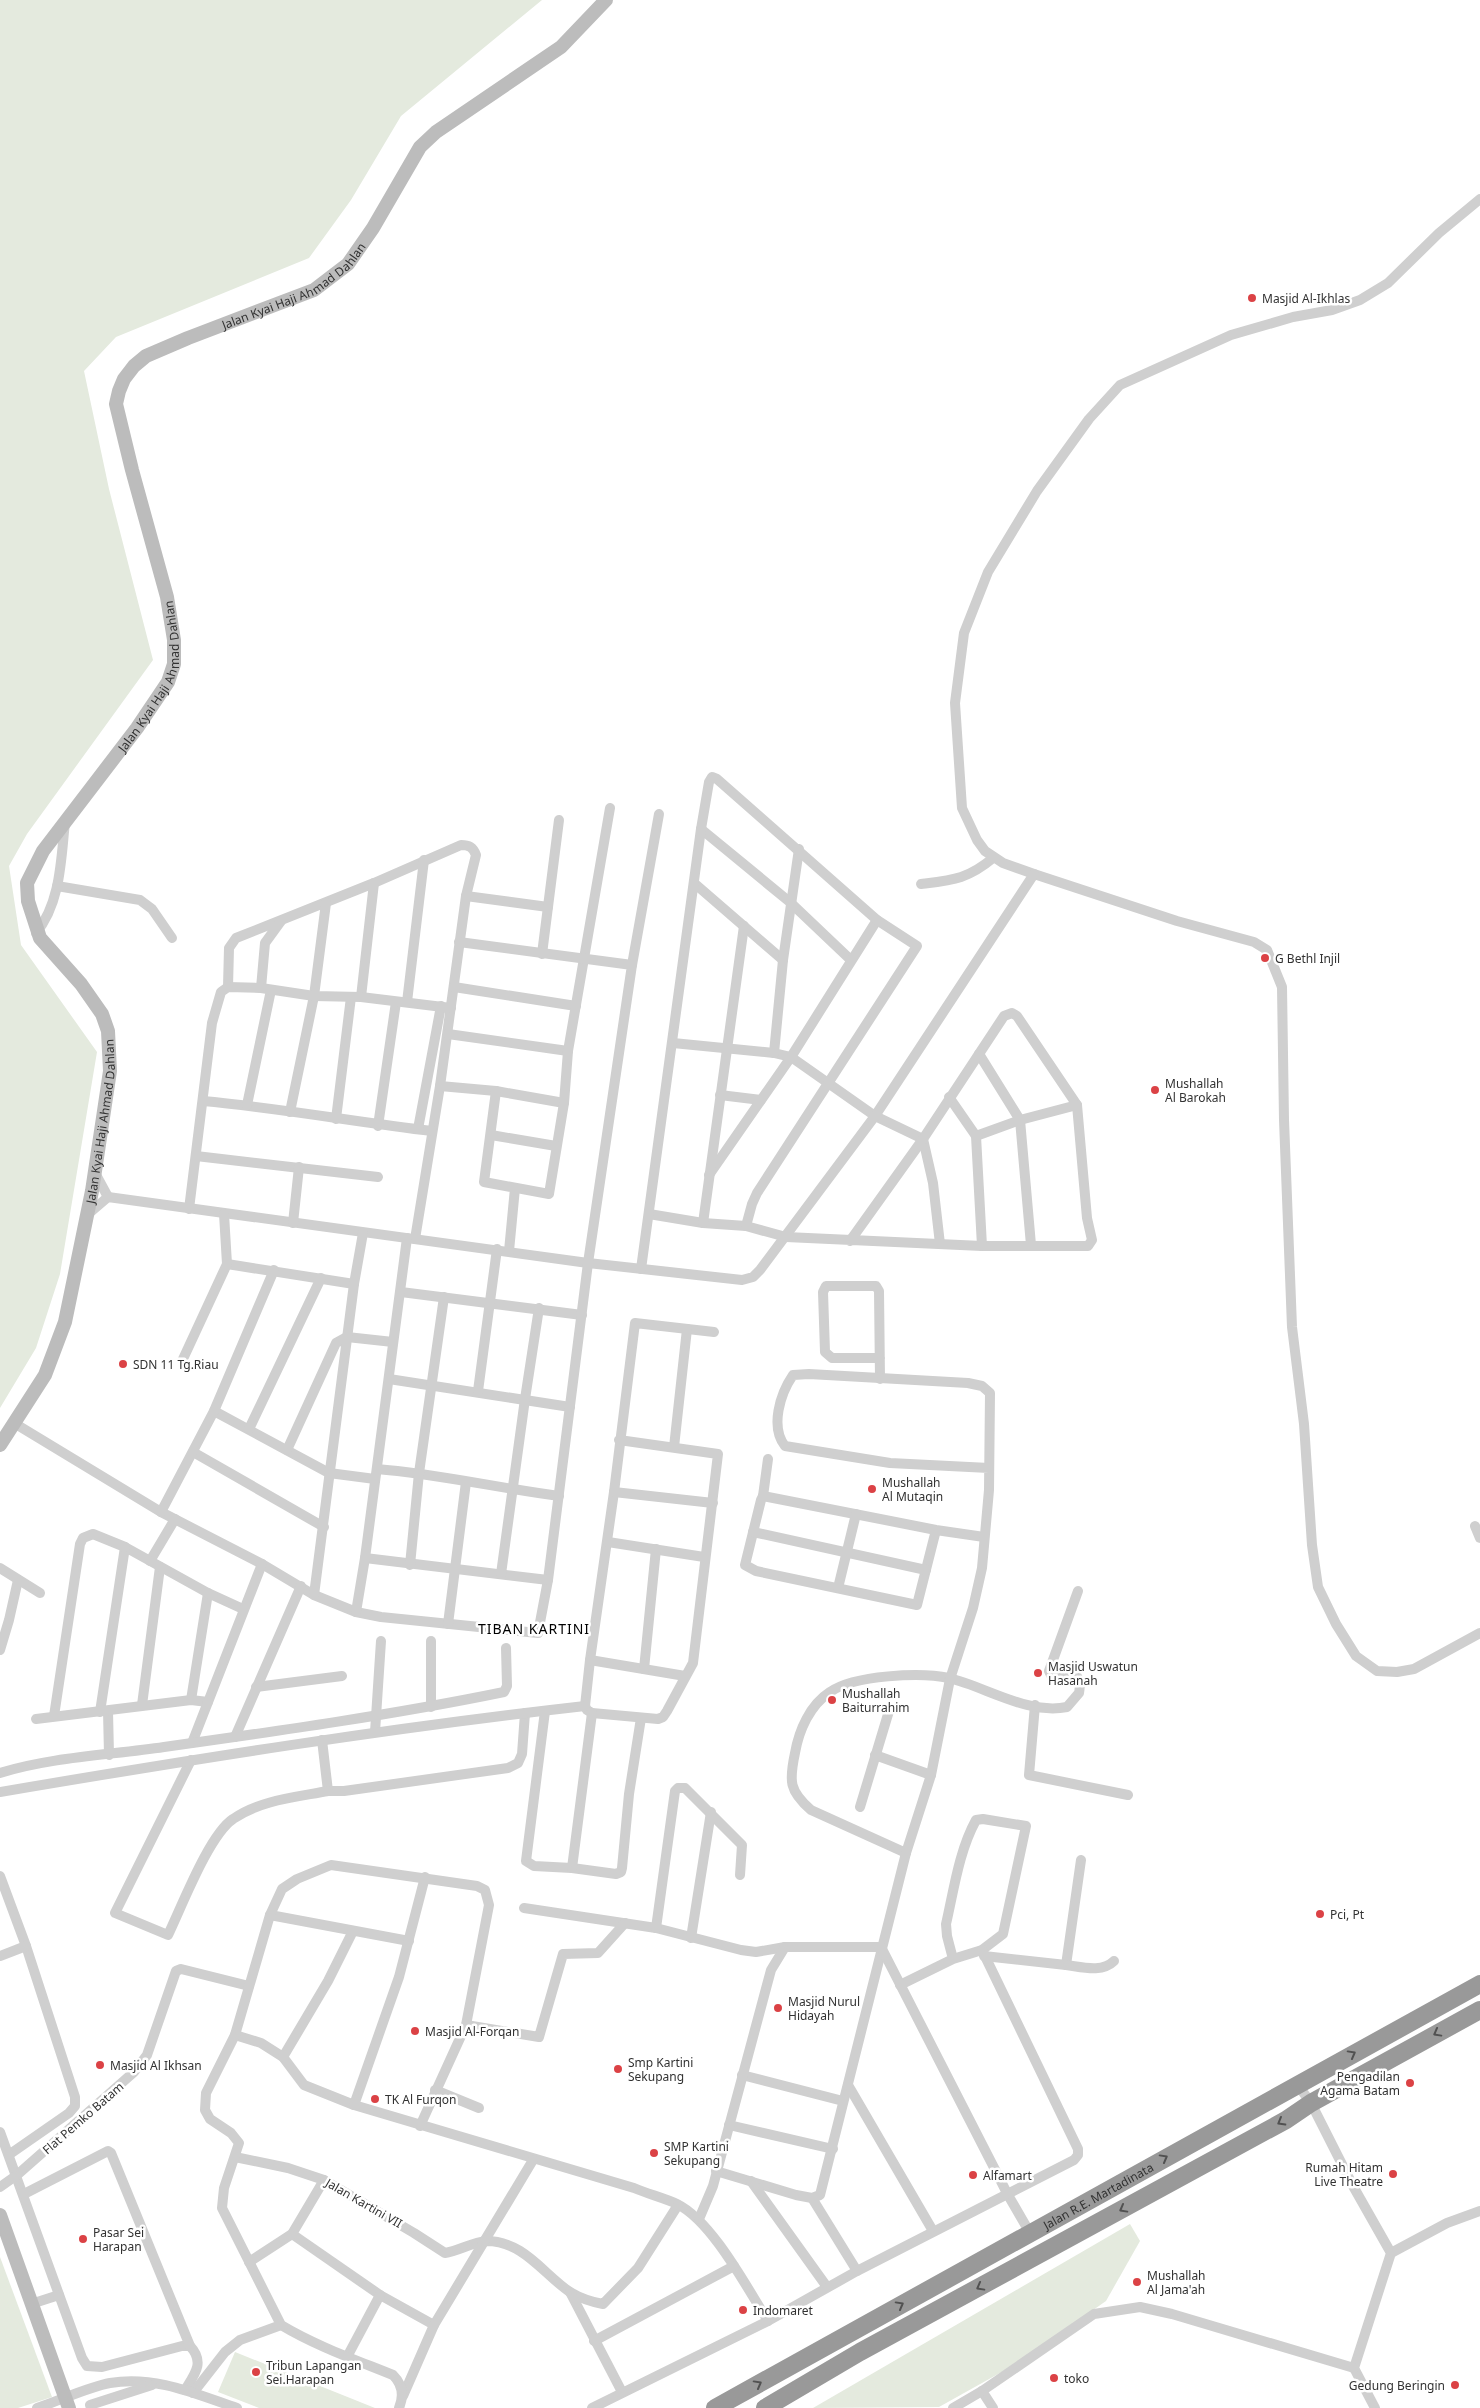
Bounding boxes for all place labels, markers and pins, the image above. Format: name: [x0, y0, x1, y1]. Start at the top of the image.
place label: Masjid Al-Ikhlas: [1262, 290, 1350, 307]
marker: Masjid Al-Ikhlas: [1246, 292, 1258, 304]
place label: G Bethl Injil: [1275, 950, 1340, 967]
marker: G Bethl Injil: [1259, 952, 1271, 964]
place label: Mushallah Al Barokah: [1165, 1075, 1226, 1106]
marker: Mushallah Al Barokah: [1149, 1084, 1161, 1096]
place label: SDN 11 Tg.Riau: [133, 1356, 219, 1373]
marker: SDN 11 Tg.Riau: [117, 1358, 129, 1370]
place label: Mushallah Al Mutaqin: [882, 1474, 943, 1505]
marker: Mushallah Al Mutaqin: [866, 1483, 878, 1495]
place label: Masjid Uswatun Hasanah: [1048, 1658, 1138, 1689]
marker: Masjid Uswatun Hasanah: [1032, 1667, 1044, 1679]
place label: Mushallah Baiturrahim: [842, 1685, 910, 1716]
marker: Mushallah Baiturrahim: [826, 1694, 838, 1706]
place label: Pci, Pt: [1330, 1906, 1365, 1923]
marker: Pci, Pt: [1314, 1908, 1326, 1920]
place label: Masjid Nurul Hidayah: [788, 1993, 860, 2024]
marker: Masjid Nurul Hidayah: [772, 2002, 784, 2014]
place label: Masjid Al-Forqan: [425, 2023, 519, 2040]
marker: Masjid Al-Forqan: [409, 2025, 421, 2037]
place label: Smp Kartini Sekupang: [628, 2054, 693, 2085]
place label: Masjid Al Ikhsan: [110, 2057, 202, 2074]
marker: Masjid Al Ikhsan: [94, 2059, 106, 2071]
marker: Smp Kartini Sekupang: [612, 2063, 624, 2075]
place label: Pengadilan Agama Batam: [1320, 2068, 1400, 2099]
marker: Pengadilan Agama Batam: [1404, 2077, 1416, 2089]
place label: TK Al Furqon: [385, 2091, 457, 2108]
marker: TK Al Furqon: [369, 2093, 381, 2105]
place label: SMP Kartini Sekupang: [664, 2138, 729, 2169]
marker: SMP Kartini Sekupang: [648, 2147, 660, 2159]
place label: Rumah Hitam Live Theatre: [1305, 2159, 1383, 2190]
place label: Alfamart: [983, 2167, 1033, 2184]
marker: Rumah Hitam Live Theatre: [1387, 2168, 1399, 2180]
marker: Alfamart: [967, 2169, 979, 2181]
place label: Pasar Sei Harapan: [93, 2224, 144, 2255]
marker: Pasar Sei Harapan: [77, 2233, 89, 2245]
place label: Mushallah Al Jama'ah: [1147, 2267, 1206, 2298]
marker: Mushallah Al Jama'ah: [1131, 2276, 1143, 2288]
place label: Indomaret: [753, 2302, 814, 2319]
marker: Indomaret: [737, 2304, 749, 2316]
place label: Tribun Lapangan Sei.Harapan: [266, 2357, 362, 2388]
marker: Tribun Lapangan Sei.Harapan: [250, 2366, 262, 2378]
place label: toko: [1064, 2370, 1089, 2387]
marker: toko: [1048, 2372, 1060, 2384]
place label: Gedung Beringin: [1349, 2377, 1445, 2394]
marker: Gedung Beringin: [1449, 2379, 1461, 2391]

